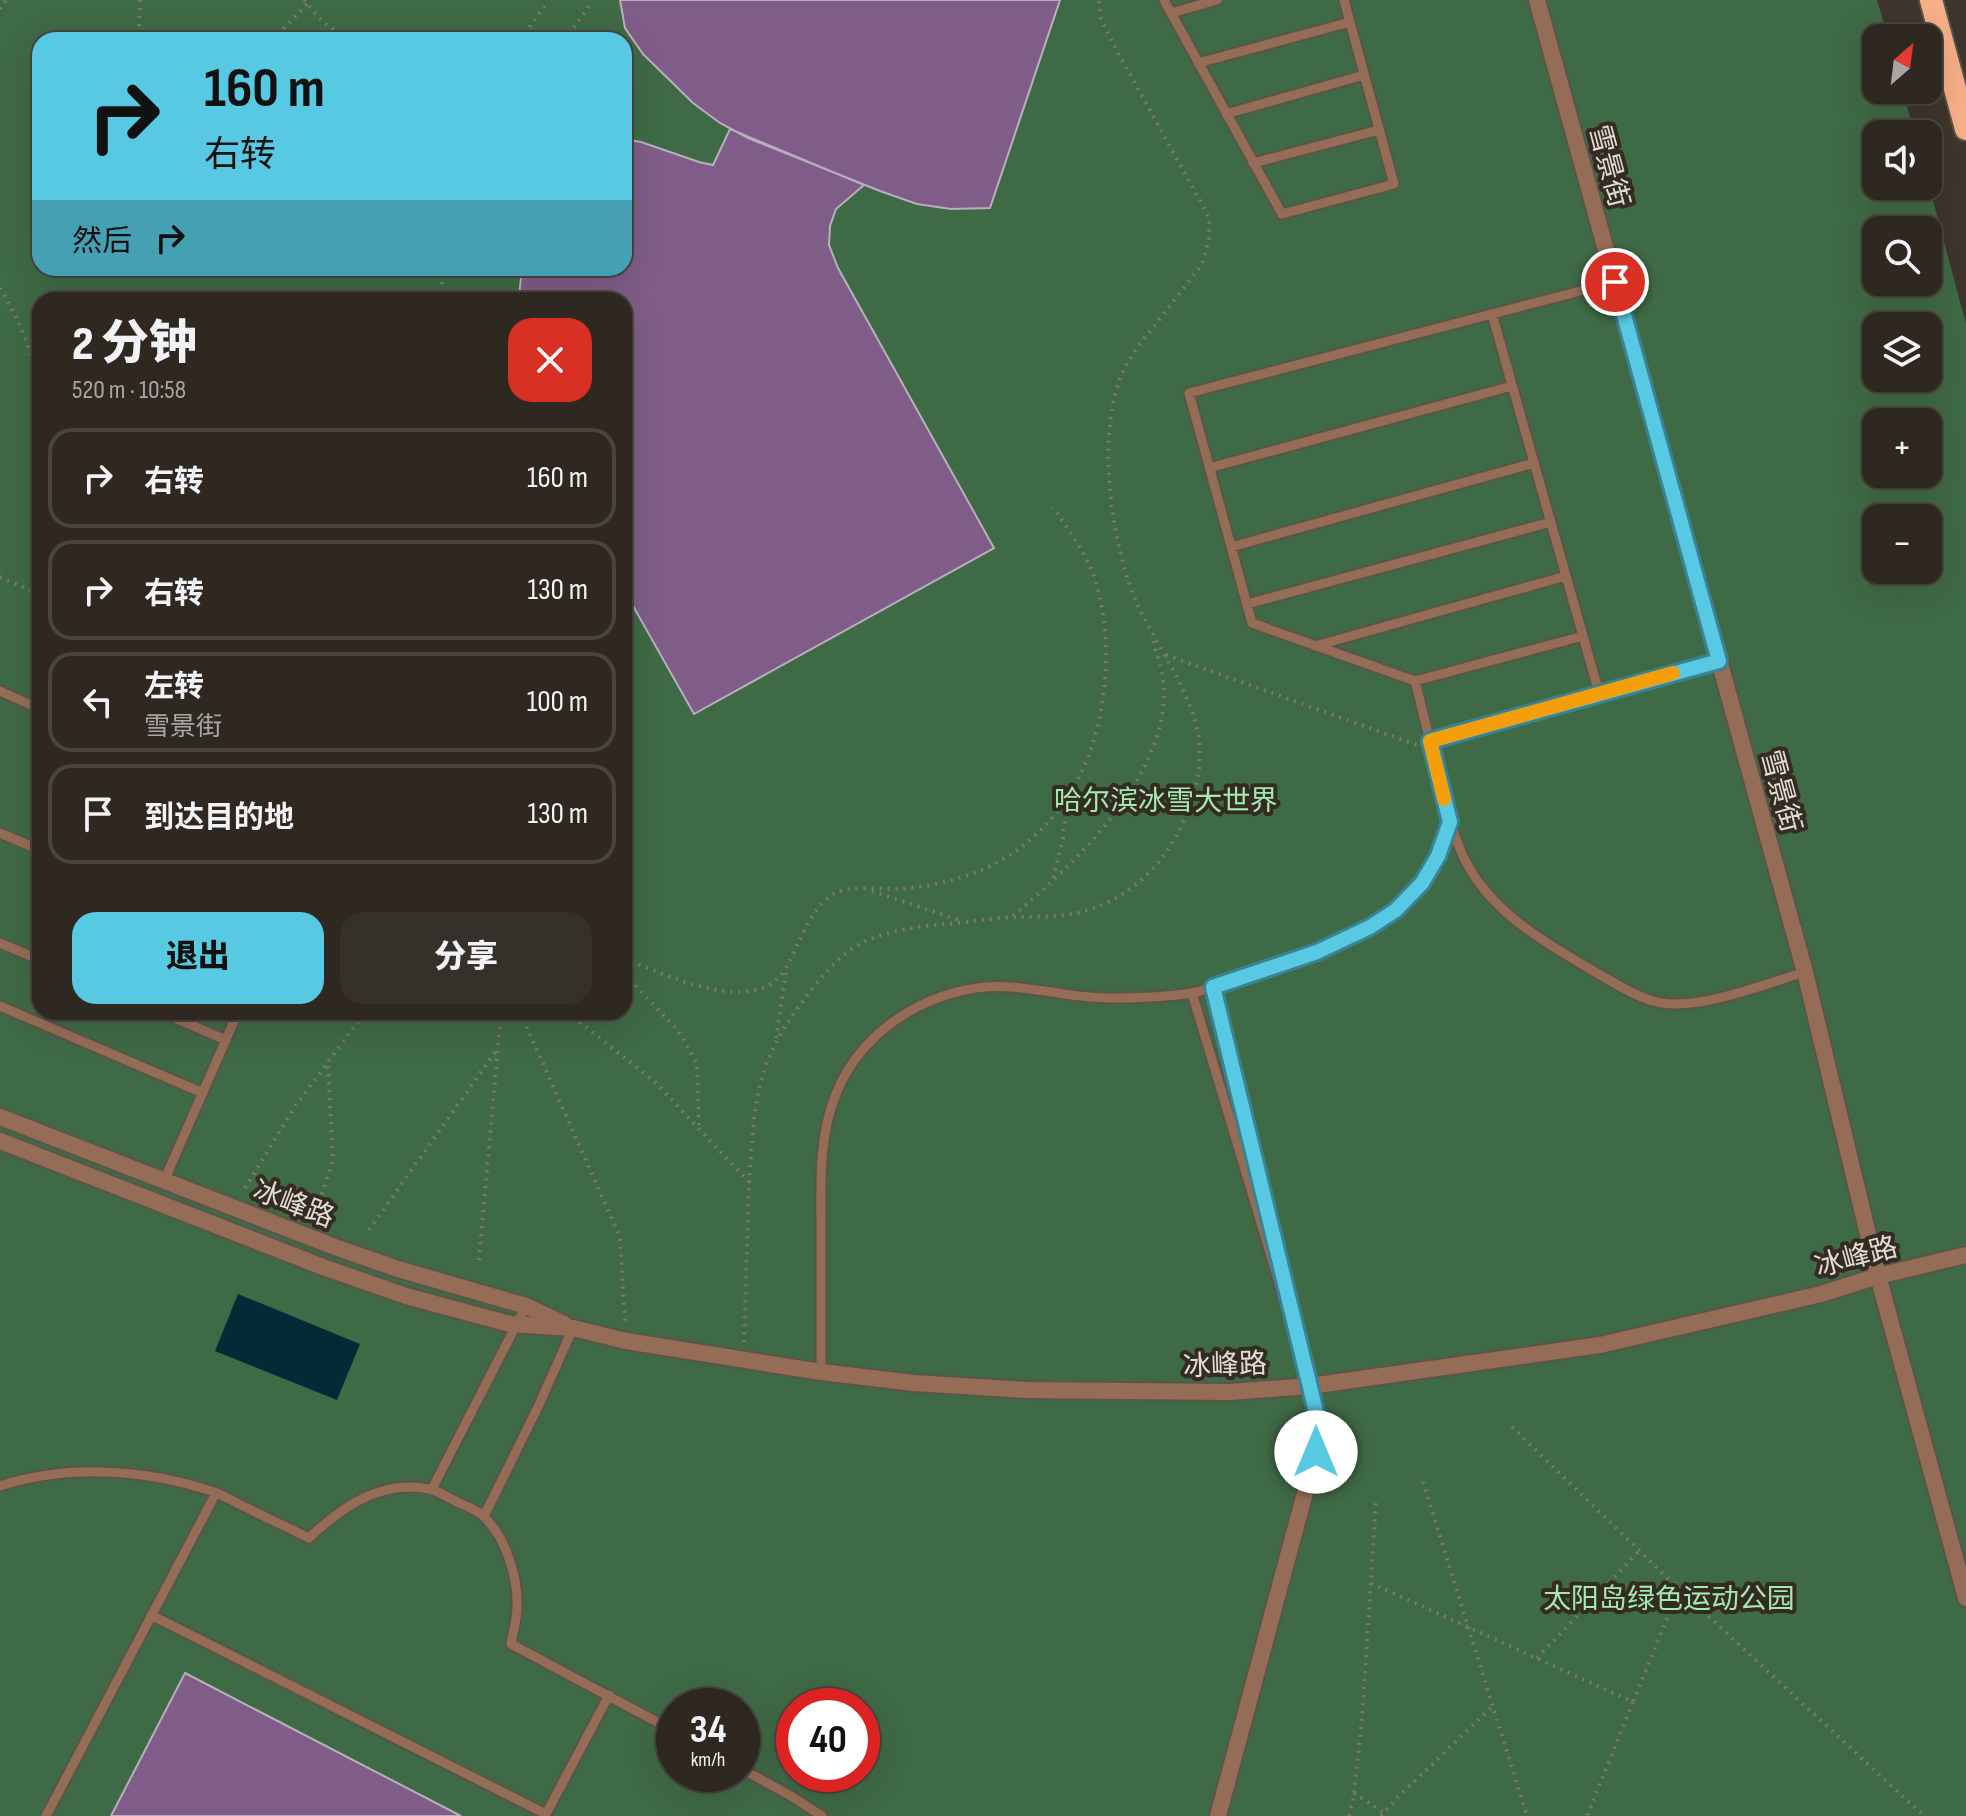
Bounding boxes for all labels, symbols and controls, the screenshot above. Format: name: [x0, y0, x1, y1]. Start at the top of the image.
north arrow: [1862, 24, 1942, 104]
map controls: [1862, 24, 1942, 584]
text: 160 m: [204, 56, 325, 123]
icon: right: [72, 64, 176, 168]
button: sound: [1862, 120, 1942, 200]
street label: 雪景街: [1582, 122, 1635, 211]
text: 右转: [204, 134, 276, 177]
icon: right: [148, 216, 192, 260]
button: search: [1862, 216, 1942, 296]
text: 然后: [72, 224, 132, 260]
pin: [1581, 248, 1649, 316]
icon: arrive: [1593, 260, 1637, 304]
button: layers: [1862, 312, 1942, 392]
text: 2 分钟: [72, 316, 197, 373]
button: close: [508, 318, 592, 402]
text: 520 m · 10:58: [72, 375, 186, 406]
button: +: [1862, 408, 1942, 488]
icon: right: [76, 456, 120, 500]
text: 160 m: [527, 460, 588, 496]
text: 右转: [144, 464, 204, 500]
button: −: [1862, 504, 1942, 584]
icon: right: [76, 568, 120, 612]
text: 130 m: [528, 572, 588, 608]
text: 右转: [144, 576, 204, 612]
text: 左转: [144, 669, 204, 705]
icon: left: [76, 680, 120, 724]
text: 100 m: [527, 684, 588, 720]
text: 雪景街: [144, 712, 222, 743]
street label: 雪景街: [1754, 747, 1807, 836]
park label: 哈尔滨冰雪大世界: [1054, 785, 1278, 818]
icon: arrive: [76, 792, 120, 836]
text: 130 m: [528, 796, 588, 832]
text: 到达目的地: [144, 800, 294, 836]
button: 退出: [72, 912, 324, 1004]
button: 分享: [340, 912, 592, 1004]
street label: 冰峰路: [248, 1174, 339, 1235]
street label: 冰峰路: [1812, 1231, 1901, 1284]
street label: 冰峰路: [1182, 1348, 1268, 1383]
position arrow: [1274, 1410, 1358, 1494]
park label: 太阳岛绿色运动公园: [1543, 1583, 1795, 1616]
speed limit sign: 40: [776, 1688, 880, 1792]
text: 34: [690, 1706, 726, 1754]
text: km/h: [691, 1748, 725, 1772]

